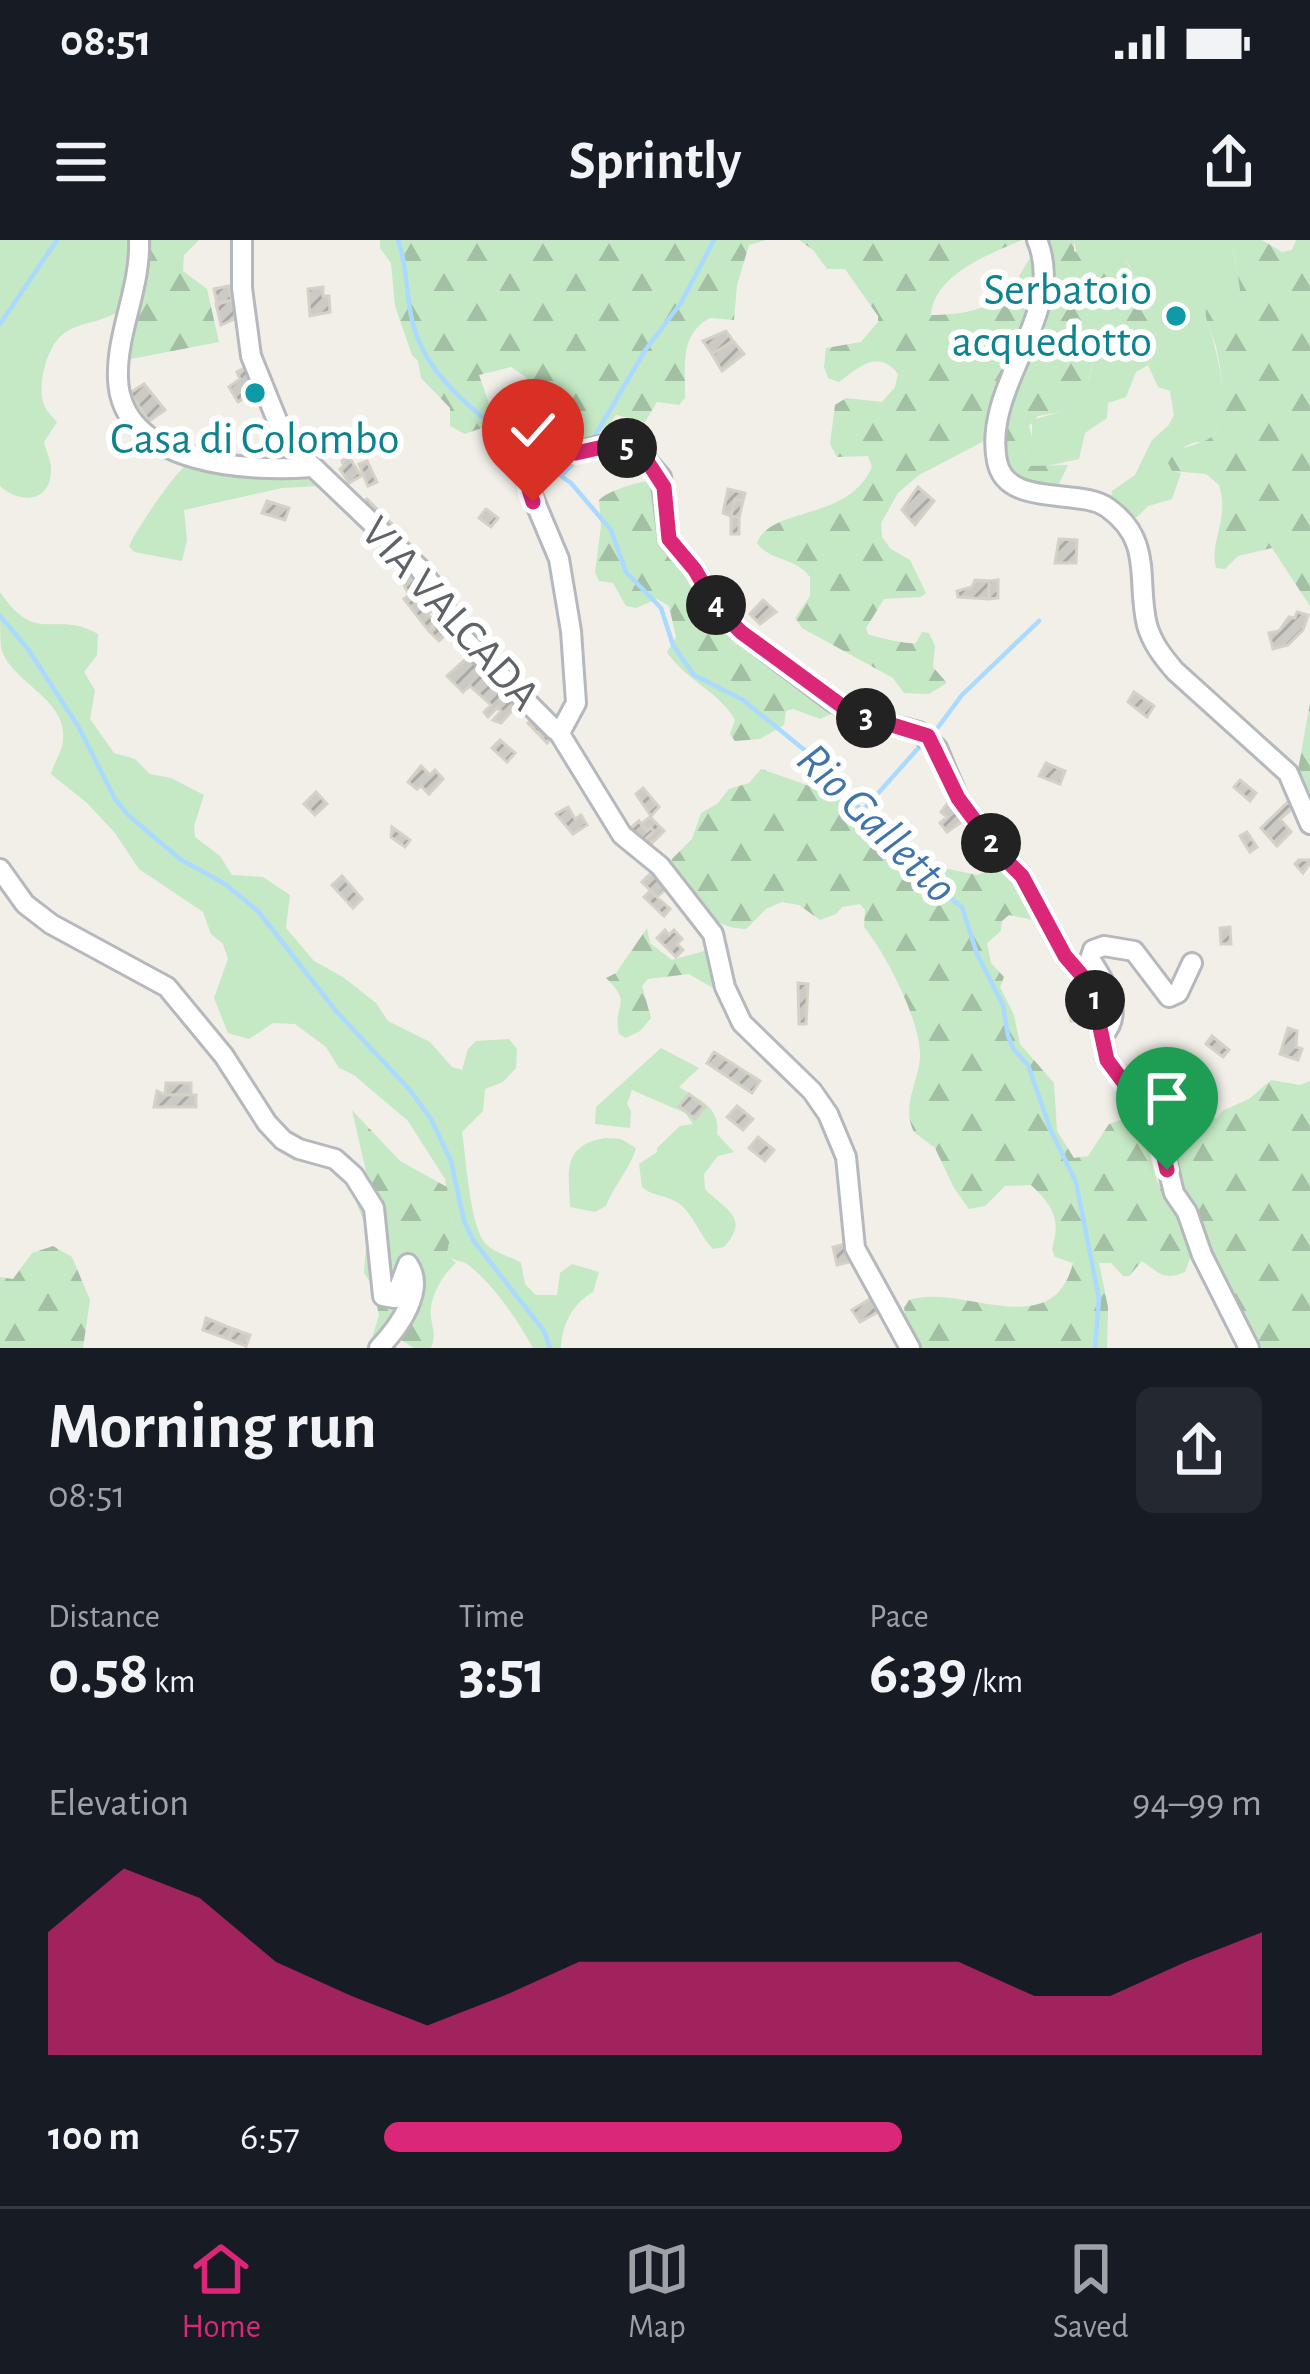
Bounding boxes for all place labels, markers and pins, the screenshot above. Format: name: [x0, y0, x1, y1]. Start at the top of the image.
place label: Serbatoio acquedotto: [952, 268, 1152, 365]
marker: Serbatoio acquedotto: [1163, 303, 1189, 329]
pin: [482, 379, 584, 502]
marker: Casa di Colombo: [242, 380, 268, 406]
place label: Casa di Colombo: [110, 417, 400, 462]
pin: 5: [597, 418, 657, 478]
pin: 4: [686, 575, 746, 635]
pin: 3: [836, 688, 896, 748]
pin: 2: [961, 813, 1021, 873]
pin: 1: [1065, 970, 1125, 1030]
pin: [1116, 1047, 1218, 1170]

